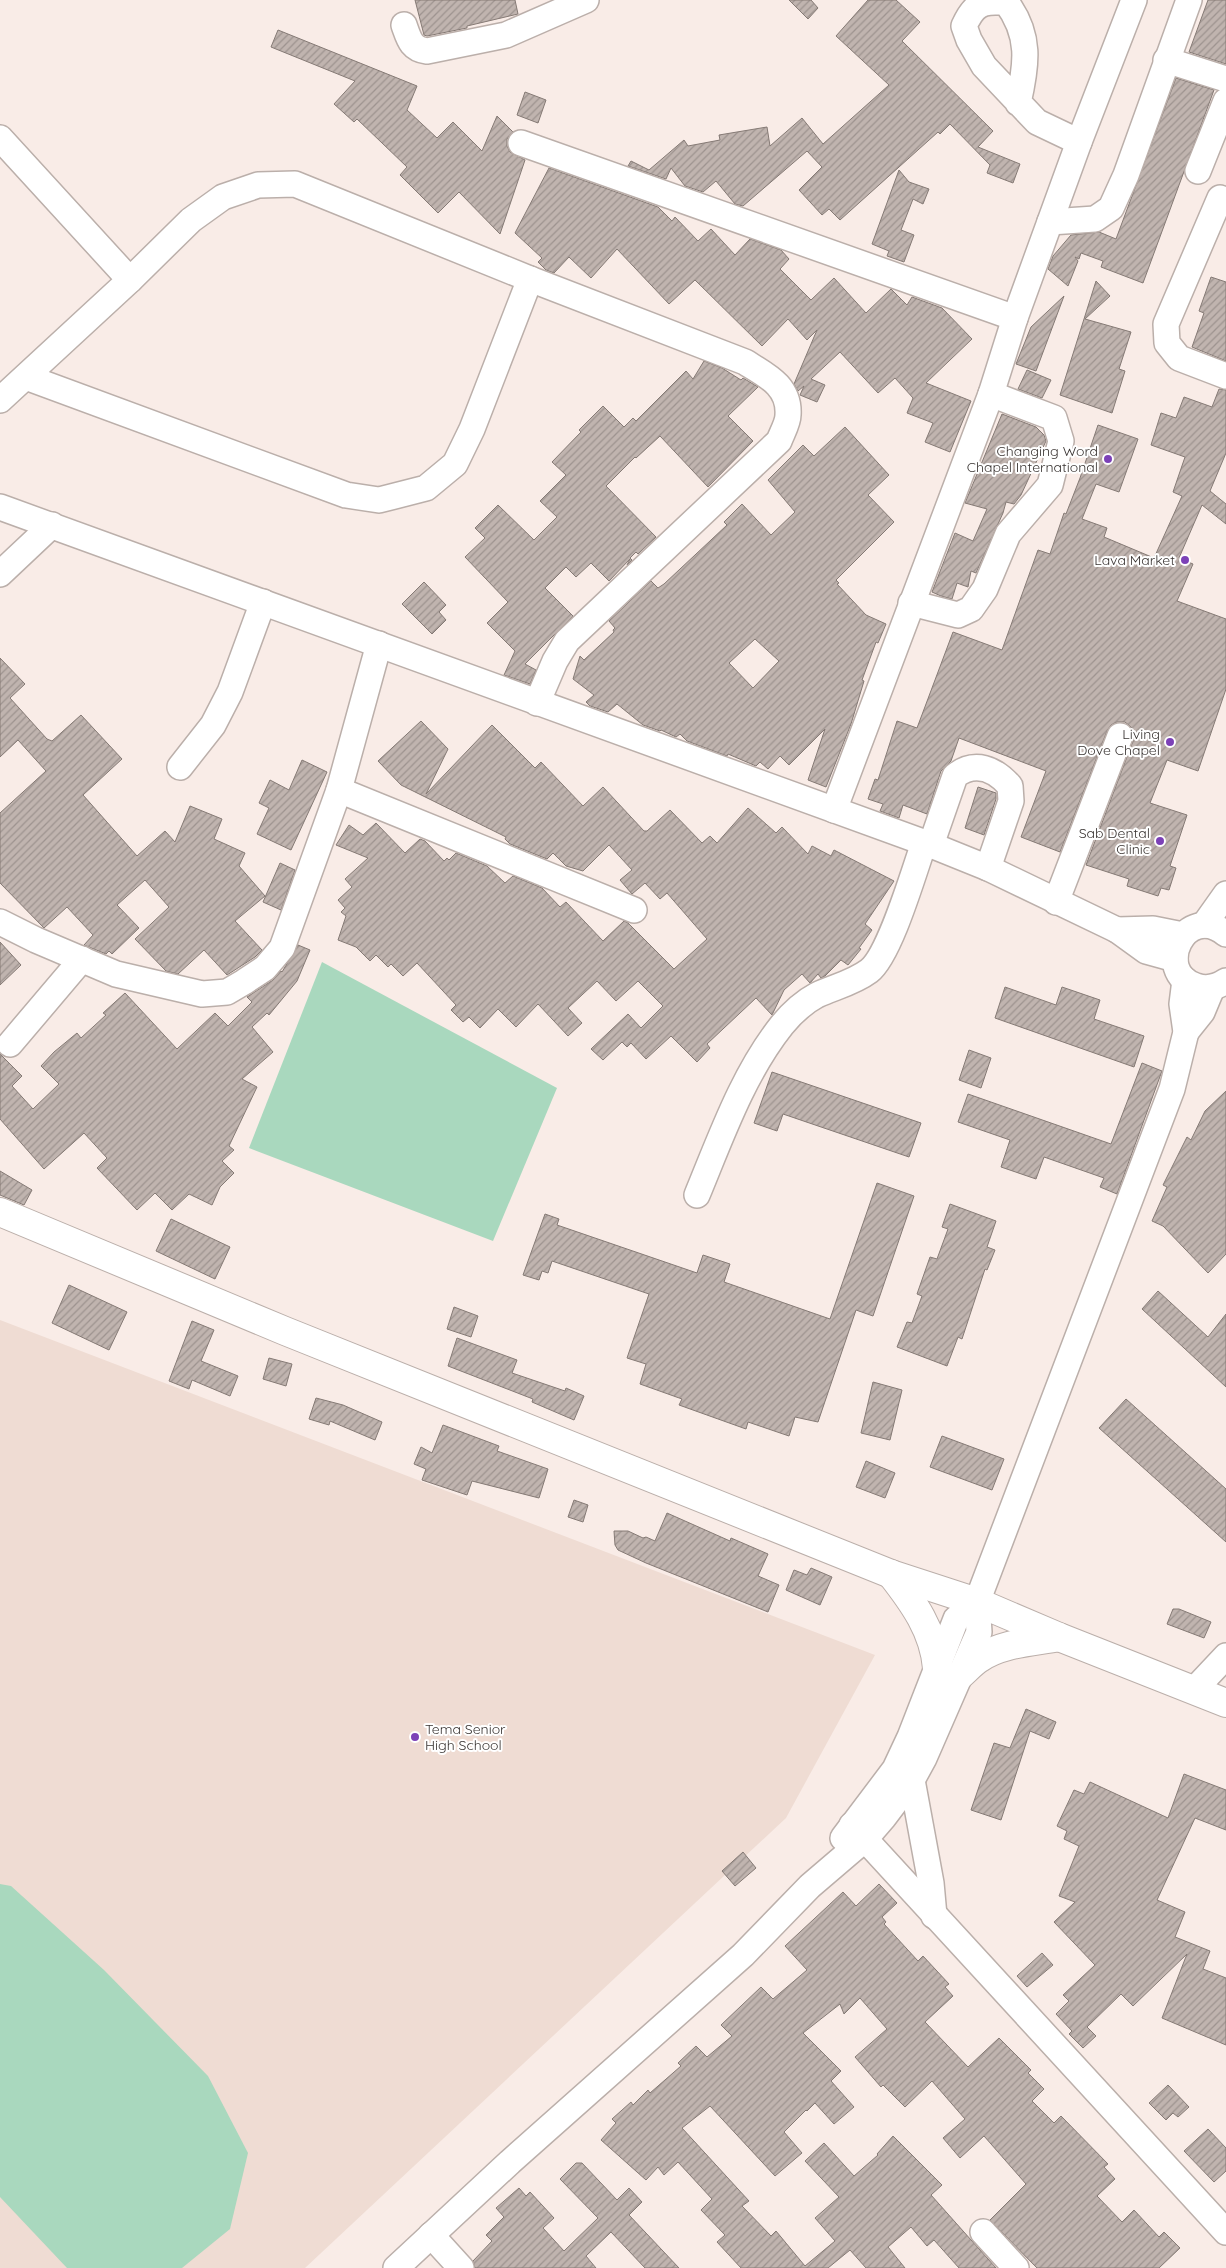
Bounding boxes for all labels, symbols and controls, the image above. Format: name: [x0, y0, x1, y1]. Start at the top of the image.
place label: Changing Word Chapel International: [967, 442, 1098, 476]
marker: Changing Word Chapel International: [1102, 453, 1114, 465]
place label: Lava Market: [1094, 551, 1175, 569]
marker: Lava Market: [1179, 554, 1191, 566]
place label: Living Dove Chapel: [1077, 725, 1160, 759]
marker: Living Dove Chapel: [1164, 736, 1176, 748]
place label: Sab Dental Clinic: [1079, 824, 1150, 858]
marker: Sab Dental Clinic: [1154, 835, 1166, 847]
place label: Tema Senior High School: [425, 1720, 506, 1754]
marker: Tema Senior High School: [409, 1731, 421, 1743]

